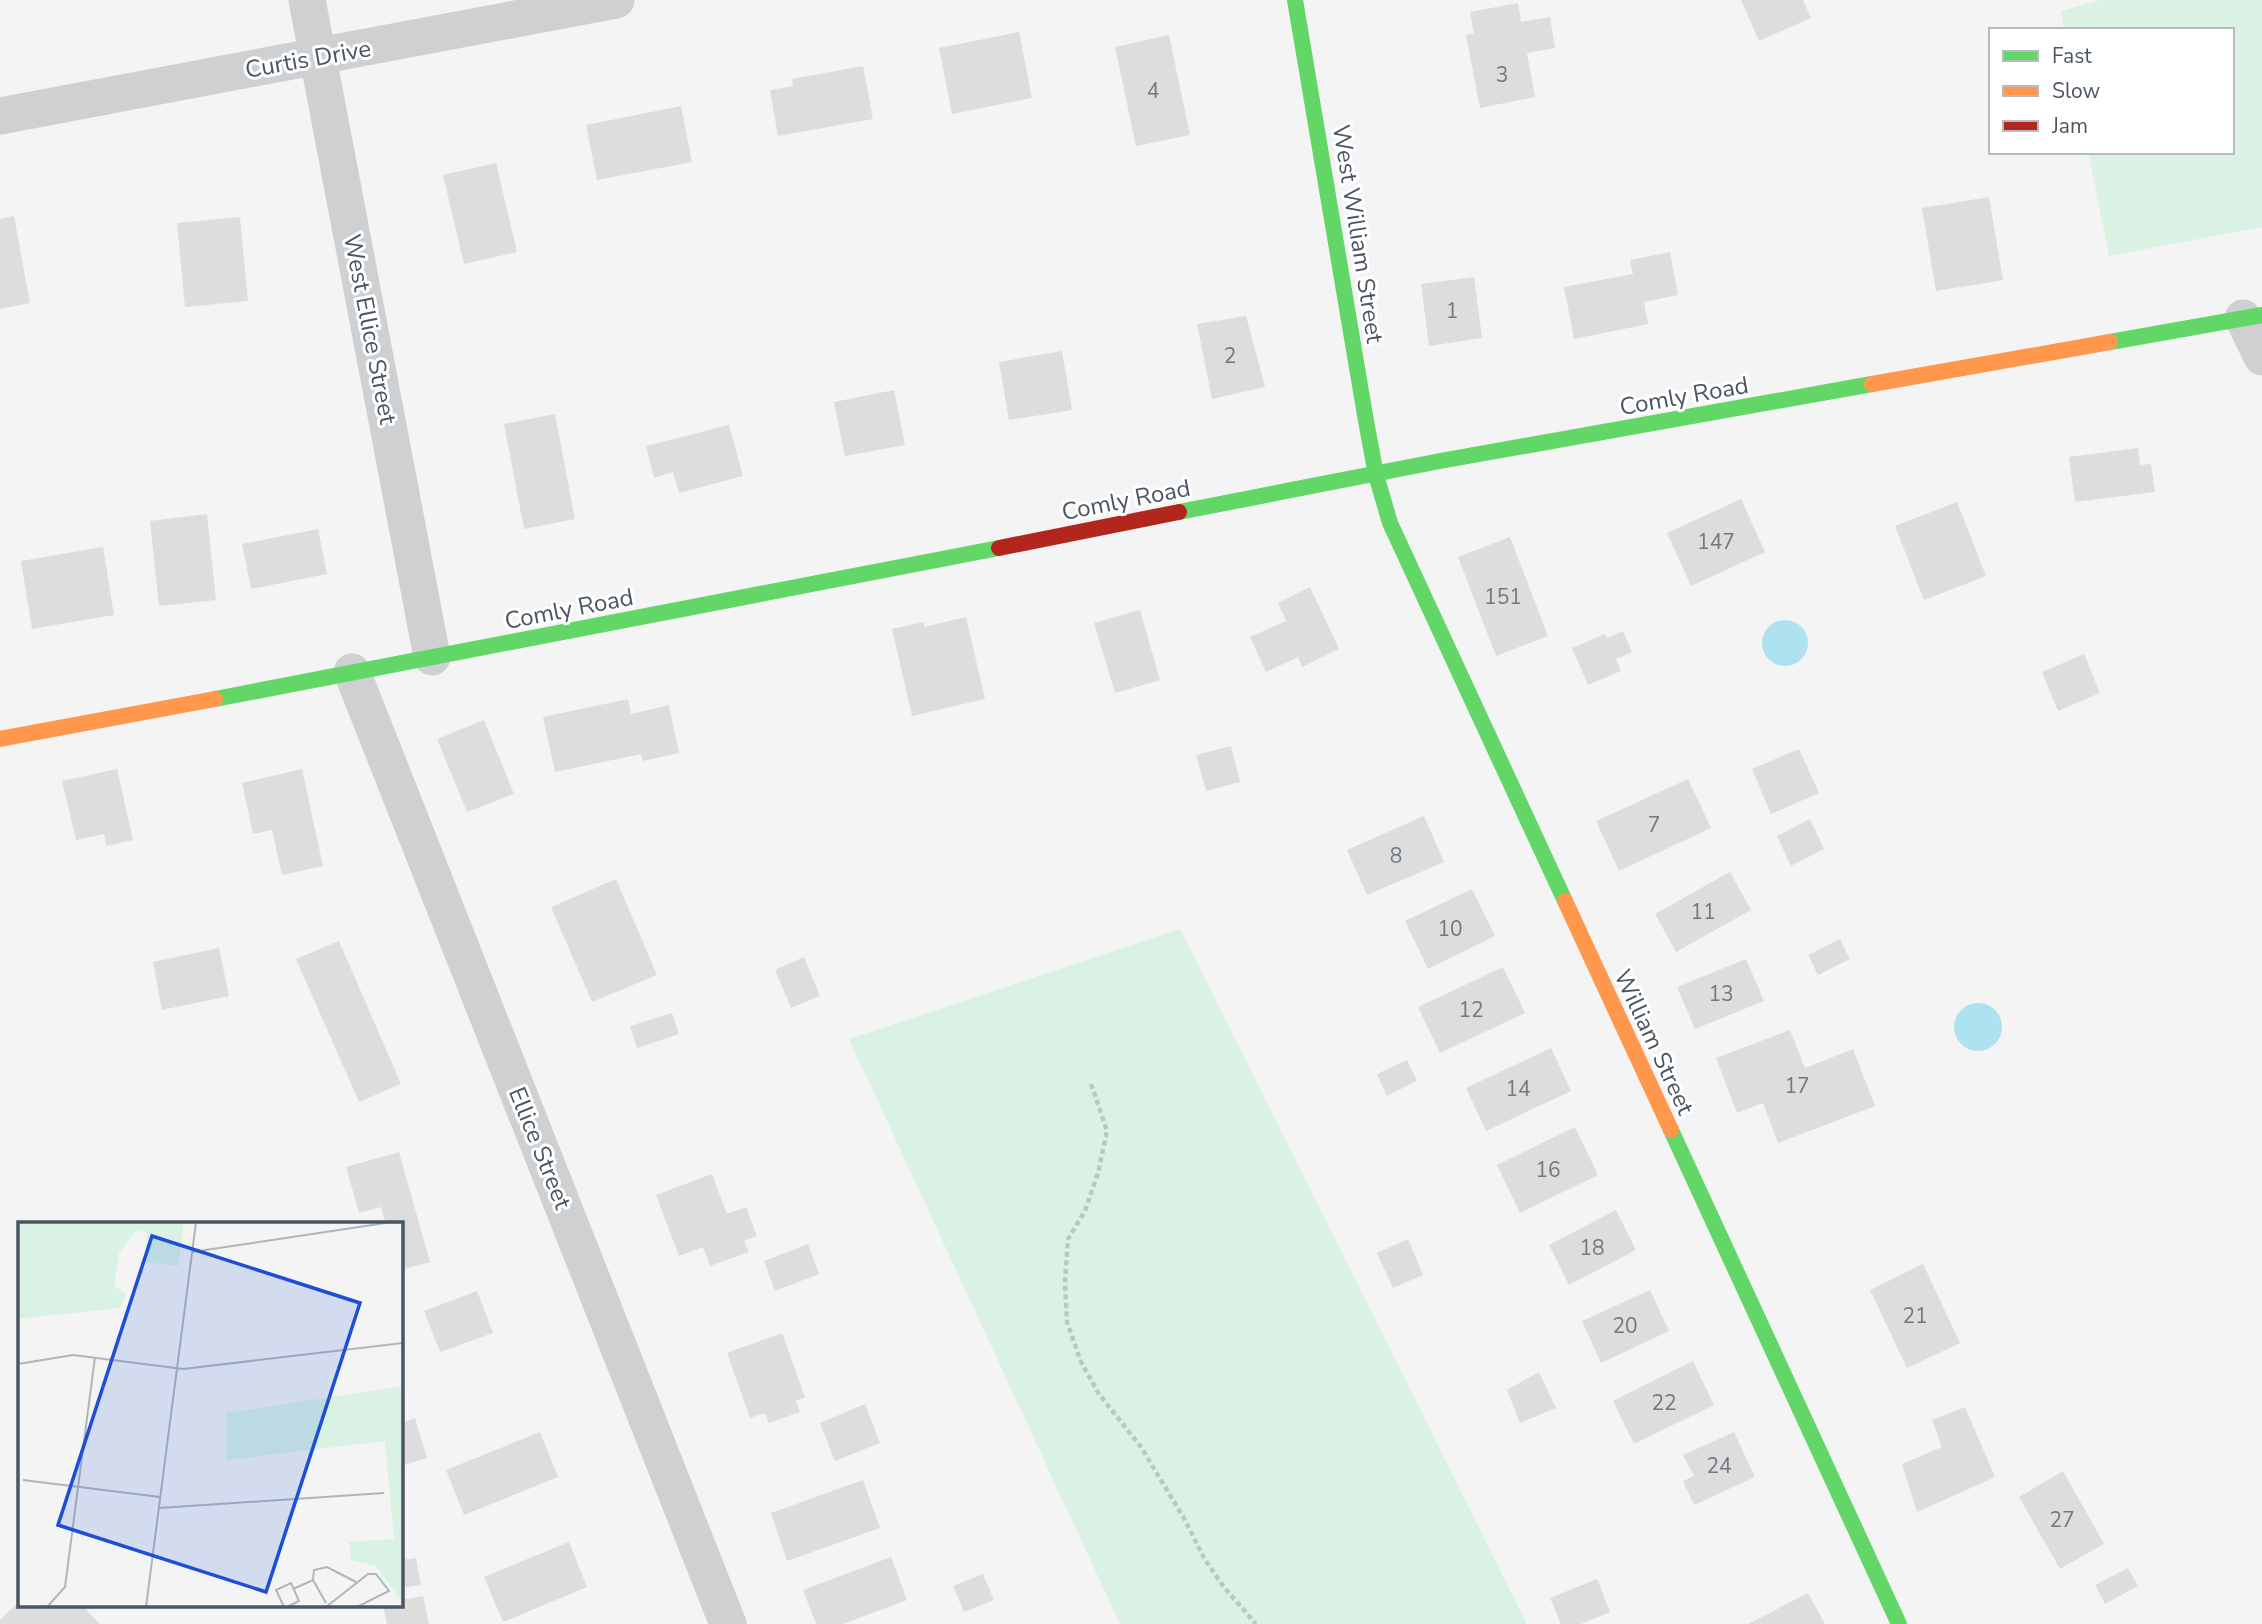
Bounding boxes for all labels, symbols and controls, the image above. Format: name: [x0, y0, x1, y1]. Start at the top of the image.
legend: [1989, 28, 2234, 154]
street label: Curtis Drive: [243, 32, 373, 86]
text: Fast: [2052, 42, 2092, 70]
house number: 3: [1496, 61, 1508, 89]
house number: 4: [1147, 77, 1159, 105]
text: Slow: [2052, 77, 2101, 105]
text: Jam: [2051, 112, 2088, 140]
street label: West William Street: [1325, 123, 1391, 346]
street label: West Ellice Street: [336, 231, 404, 427]
house number: 1: [1446, 297, 1458, 325]
house number: 2: [1224, 342, 1236, 370]
street label: Comly Road: [1617, 369, 1751, 423]
street label: Comly Road: [1059, 472, 1193, 528]
house number: 147: [1697, 528, 1735, 556]
street label: Comly Road: [502, 581, 636, 637]
house number: 151: [1484, 583, 1522, 611]
house number: 7: [1648, 811, 1660, 839]
house number: 8: [1390, 842, 1402, 870]
house number: 11: [1690, 898, 1716, 926]
house number: 10: [1437, 915, 1463, 943]
street label: William Street: [1606, 964, 1702, 1120]
house number: 13: [1708, 980, 1734, 1008]
house number: 12: [1458, 996, 1484, 1024]
house number: 17: [1784, 1072, 1810, 1100]
house number: 14: [1505, 1075, 1531, 1103]
street label: Ellice Street: [501, 1082, 579, 1214]
house number: 16: [1535, 1156, 1561, 1184]
inset map: [18, 1222, 402, 1606]
house number: 18: [1579, 1234, 1605, 1262]
house number: 21: [1902, 1302, 1928, 1330]
house number: 20: [1612, 1312, 1638, 1340]
house number: 22: [1651, 1389, 1677, 1417]
house number: 24: [1706, 1452, 1732, 1480]
house number: 27: [2049, 1506, 2075, 1534]

